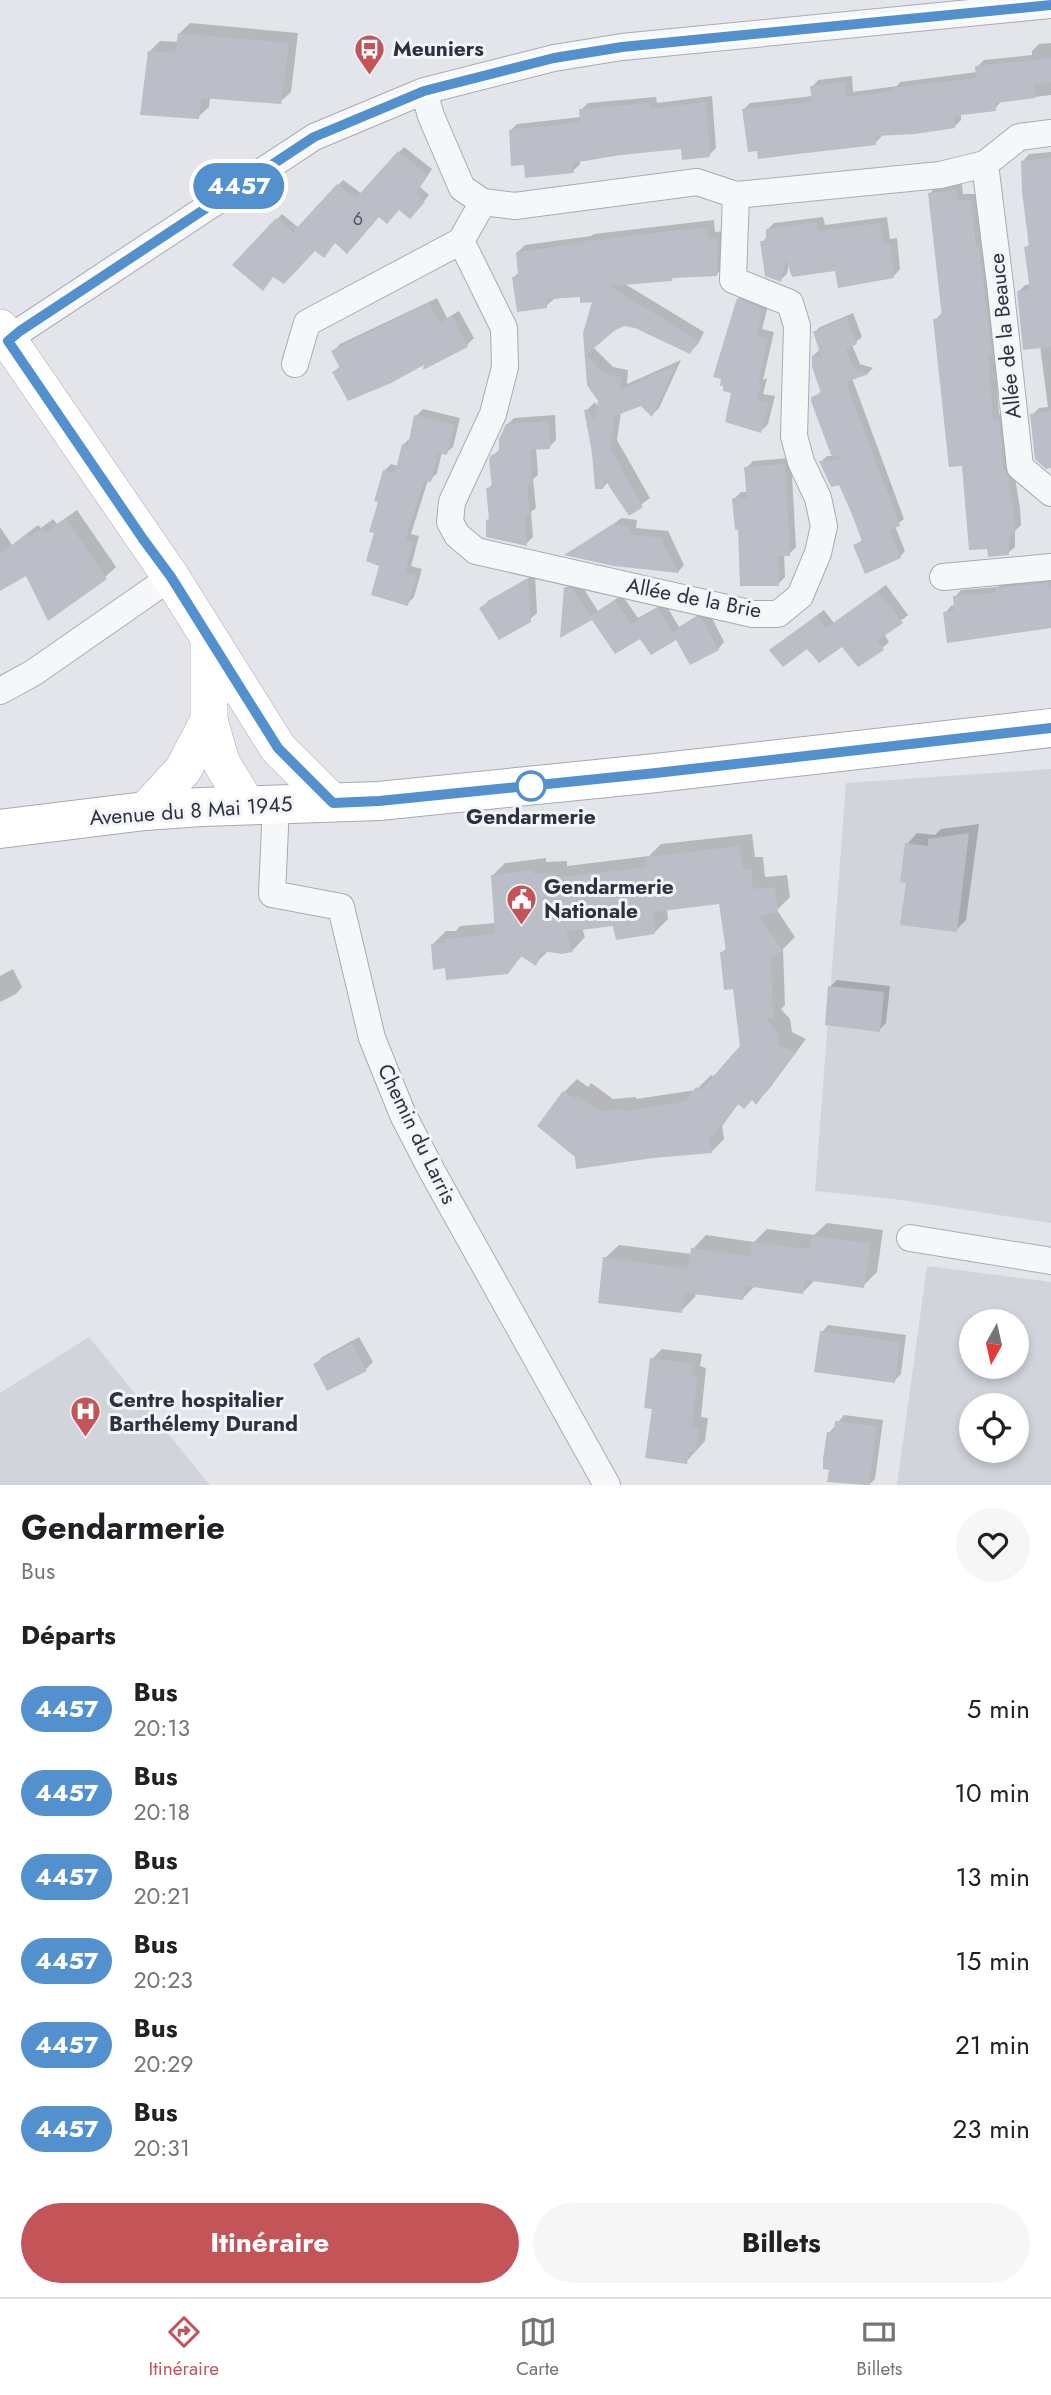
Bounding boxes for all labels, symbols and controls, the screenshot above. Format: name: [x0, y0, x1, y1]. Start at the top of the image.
bus stop icon: Meuniers: [353, 32, 387, 76]
place label: Meuniers: [393, 34, 484, 64]
line badge: 4457: [190, 163, 288, 209]
text: 4457: [207, 168, 271, 203]
house number: 6: [353, 206, 363, 232]
street label: Allée de la Beauce: [981, 252, 1029, 420]
street label: Allée de la Brie: [624, 570, 764, 626]
marker: Gendarmerie: [516, 771, 546, 801]
street label: Avenue du 8 Mai 1945: [89, 789, 293, 833]
place label: Gendarmerie: [466, 802, 596, 832]
place label: Gendarmerie Nationale: [544, 872, 674, 926]
public building icon: Gendarmerie Nationale: [504, 882, 538, 926]
street label: Chemin du Larris: [370, 1059, 464, 1209]
north arrow: [959, 1309, 1029, 1379]
map controls: [959, 1309, 1029, 1463]
place label: Centre hospitalier Barthélemy Durand: [109, 1385, 298, 1439]
button: locate: [959, 1393, 1029, 1463]
hospital icon: Centre hospitalier Barthélemy Durand: [69, 1395, 103, 1439]
text: Gendarmerie: [21, 1504, 225, 1551]
button: heart: [956, 1508, 1030, 1582]
text: Bus: [21, 1554, 55, 1588]
text: Départs: [21, 1616, 116, 1654]
text: Bus: [133, 1673, 178, 1711]
text: 5 min: [967, 1690, 1030, 1728]
text: 4457: [35, 1691, 98, 1726]
text: 20:13: [133, 1711, 190, 1745]
text: Bus: [133, 1757, 178, 1795]
text: 10 min: [954, 1774, 1030, 1812]
text: 4457: [35, 1775, 98, 1810]
text: 20:18: [133, 1795, 190, 1829]
text: Bus: [133, 1841, 178, 1879]
text: 13 min: [956, 1858, 1030, 1896]
text: 4457: [35, 1859, 98, 1894]
text: 20:21: [133, 1879, 191, 1913]
text: Bus: [133, 1925, 178, 1963]
text: 15 min: [955, 1942, 1030, 1980]
text: 4457: [35, 1943, 98, 1978]
text: 20:23: [133, 1963, 193, 1997]
text: Bus: [133, 2009, 178, 2047]
text: 21 min: [955, 2026, 1030, 2064]
text: 4457: [35, 2027, 98, 2062]
text: 20:29: [133, 2047, 194, 2081]
text: Bus: [133, 2093, 178, 2131]
text: 23 min: [953, 2110, 1030, 2148]
text: 4457: [35, 2111, 98, 2146]
text: 20:31: [133, 2131, 190, 2165]
button: Itinéraire: [21, 2203, 519, 2283]
button: Billets: [533, 2203, 1030, 2283]
tab: Itinéraire: [149, 2313, 219, 2382]
tab: Carte: [516, 2313, 559, 2382]
tab: Billets: [856, 2313, 902, 2382]

